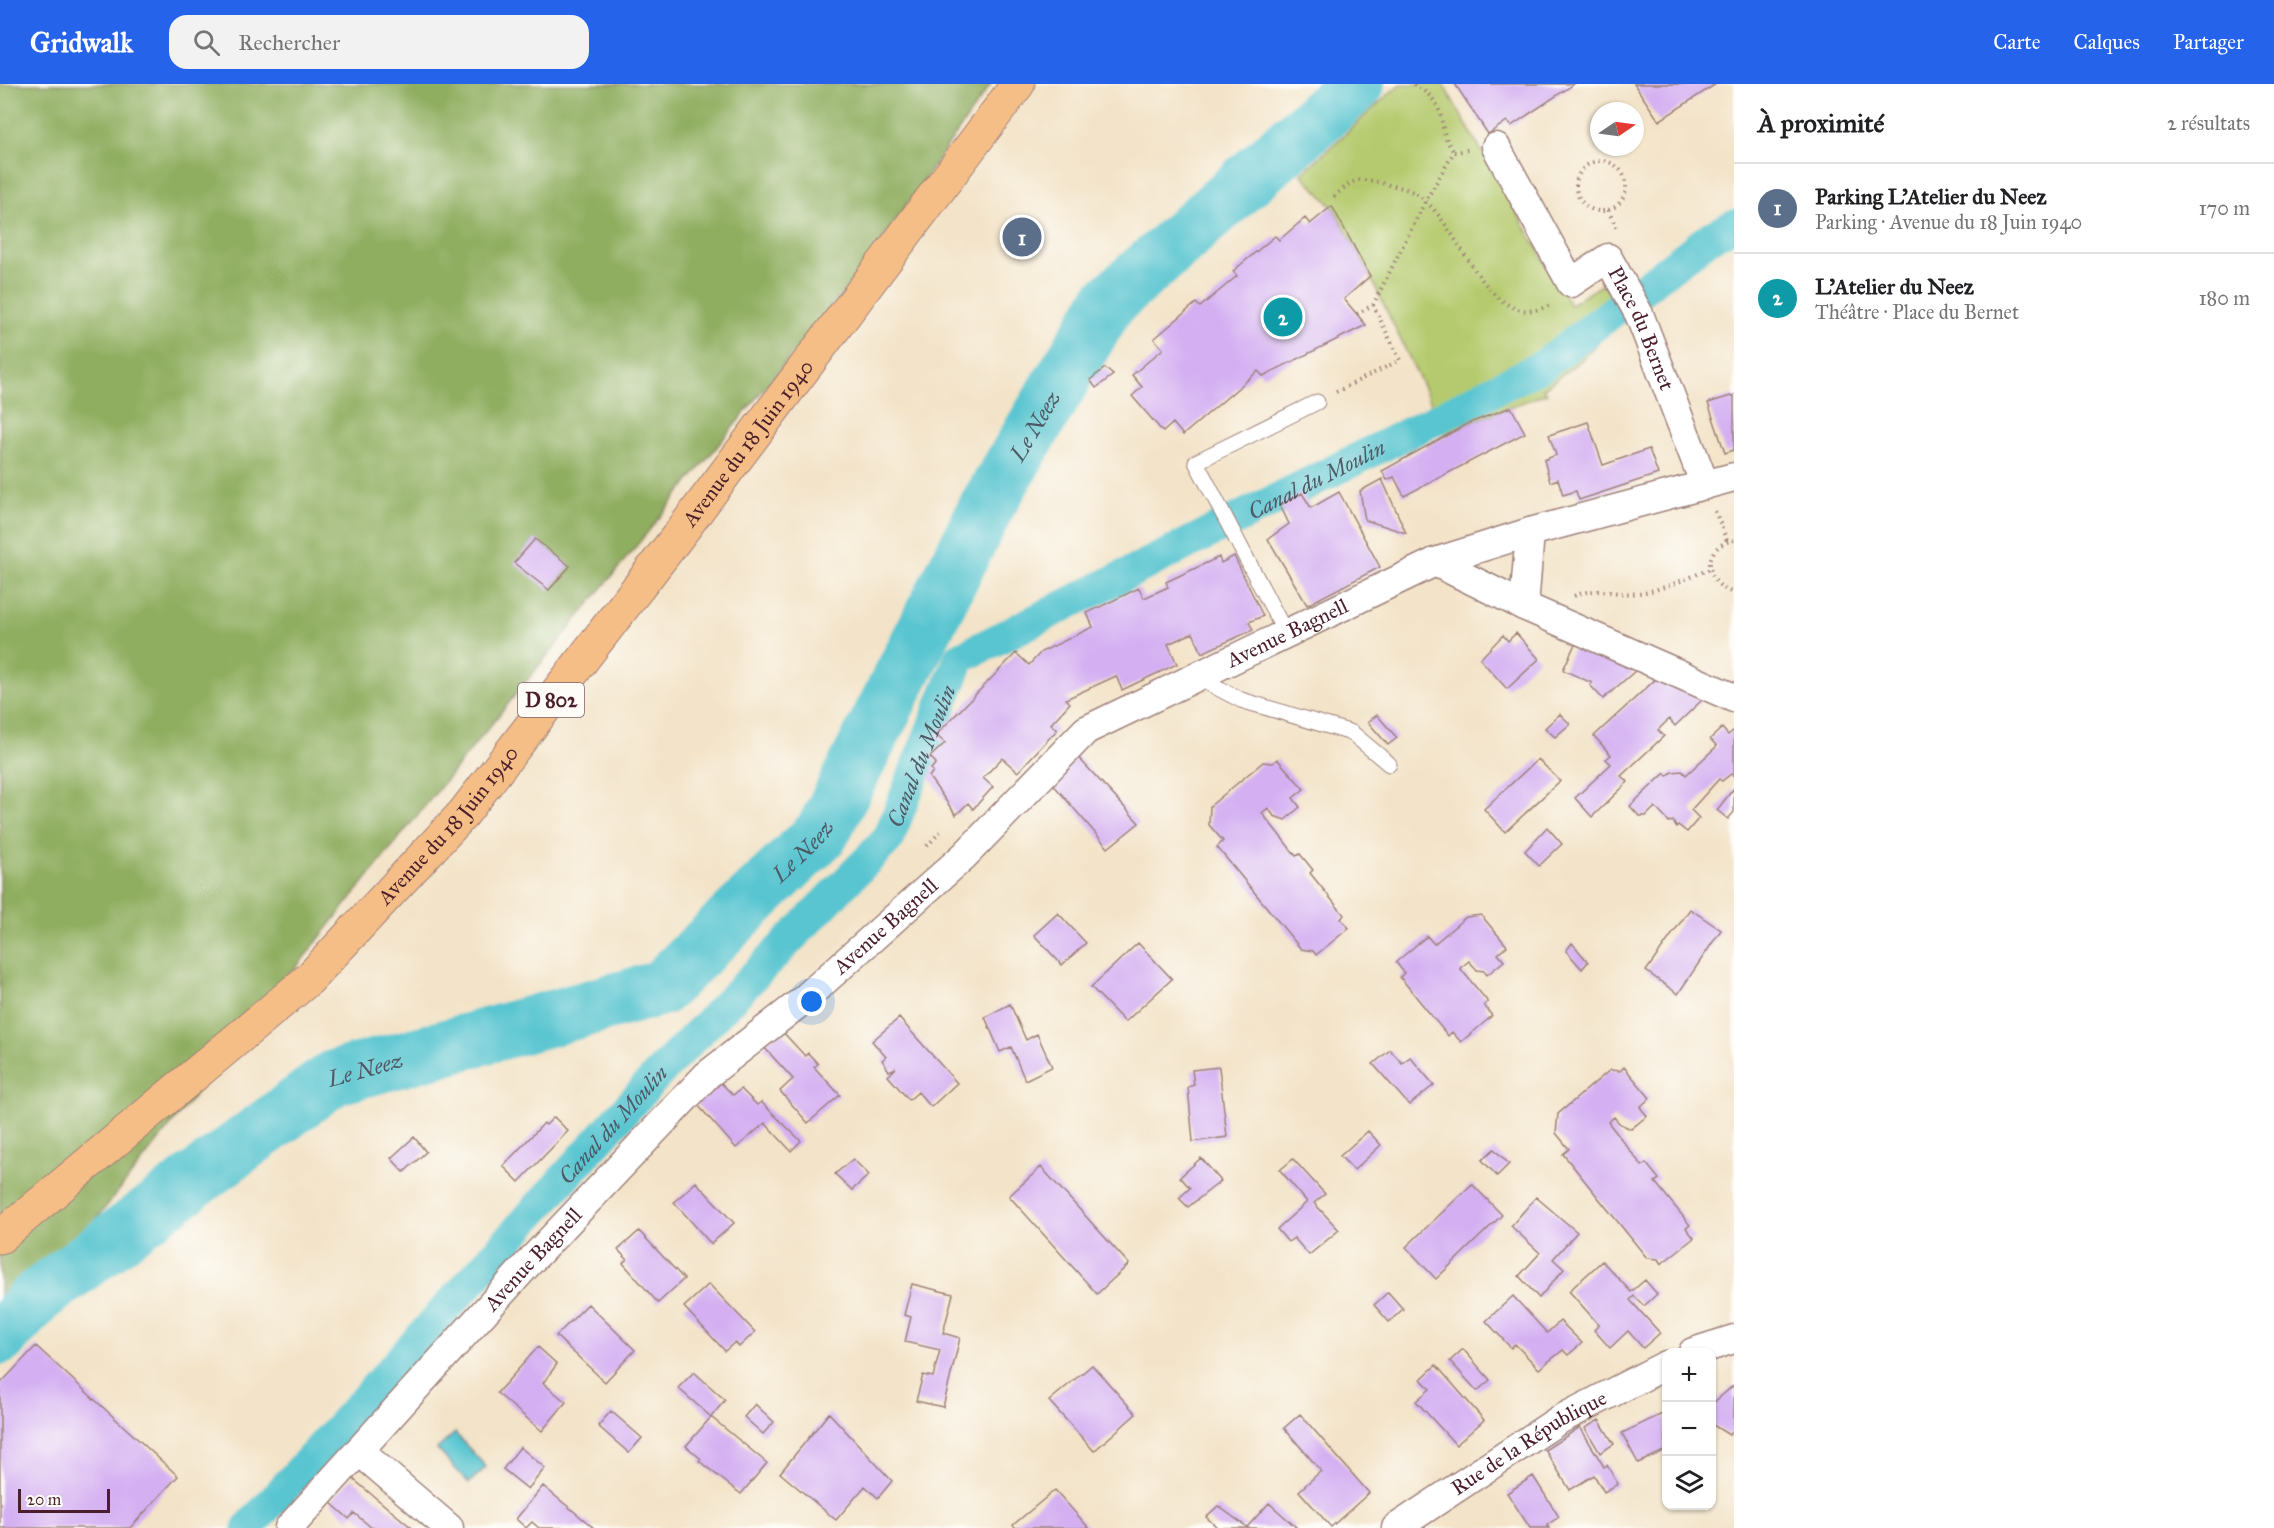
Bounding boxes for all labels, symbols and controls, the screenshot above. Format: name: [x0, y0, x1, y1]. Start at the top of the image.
search box: [169, 15, 589, 69]
text: Gridwalk: [30, 25, 133, 60]
icon: search: [190, 26, 223, 59]
text: Rechercher: [238, 29, 340, 56]
text: Carte: [1993, 29, 2040, 55]
text: Calques: [2073, 29, 2140, 55]
text: Partager: [2173, 29, 2244, 55]
north arrow: [1590, 102, 1644, 156]
text: À proximité: [1758, 107, 1884, 139]
text: 2 résultats: [2167, 111, 2250, 135]
text: Parking L'Atelier du Neez: [1815, 183, 2047, 210]
text: 1: [1774, 196, 1781, 220]
text: 170 m: [2199, 196, 2250, 220]
text: Parking · Avenue du 18 Juin 1940: [1815, 210, 2082, 234]
pin: 1: [1002, 214, 1042, 260]
street label: Place du Bernet: [1602, 262, 1680, 394]
text: L'Atelier du Neez: [1815, 273, 1974, 300]
text: 2: [1773, 286, 1782, 310]
text: 180 m: [2199, 286, 2250, 310]
pin: 2: [1264, 294, 1302, 340]
text: Théâtre · Place du Bernet: [1815, 300, 2019, 324]
street label: Avenue du 18 Juin 1940: [676, 354, 819, 532]
water label: Le Neez: [1003, 386, 1067, 467]
water label: Canal du Moulin: [1243, 434, 1390, 525]
street label: Avenue Bagnell: [1221, 593, 1352, 674]
water label: Canal du Moulin: [881, 681, 962, 831]
road number: D 802: [518, 683, 584, 717]
street label: Avenue du 18 Juin 1940: [371, 741, 524, 911]
water label: Le Neez: [766, 816, 840, 889]
street label: Avenue Bagnell: [827, 872, 944, 980]
your location: [797, 987, 826, 1016]
water label: Le Neez: [324, 1046, 406, 1093]
water label: Canal du Moulin: [553, 1059, 674, 1189]
street label: Avenue Bagnell: [478, 1202, 588, 1317]
map controls: [1662, 1348, 1716, 1510]
button: +: [1662, 1348, 1716, 1402]
street label: Rue de la République: [1446, 1385, 1611, 1501]
button: −: [1662, 1402, 1716, 1456]
button: layers: [1662, 1456, 1716, 1510]
scale bar: [18, 1486, 110, 1514]
text: 20 m: [27, 1490, 61, 1509]

